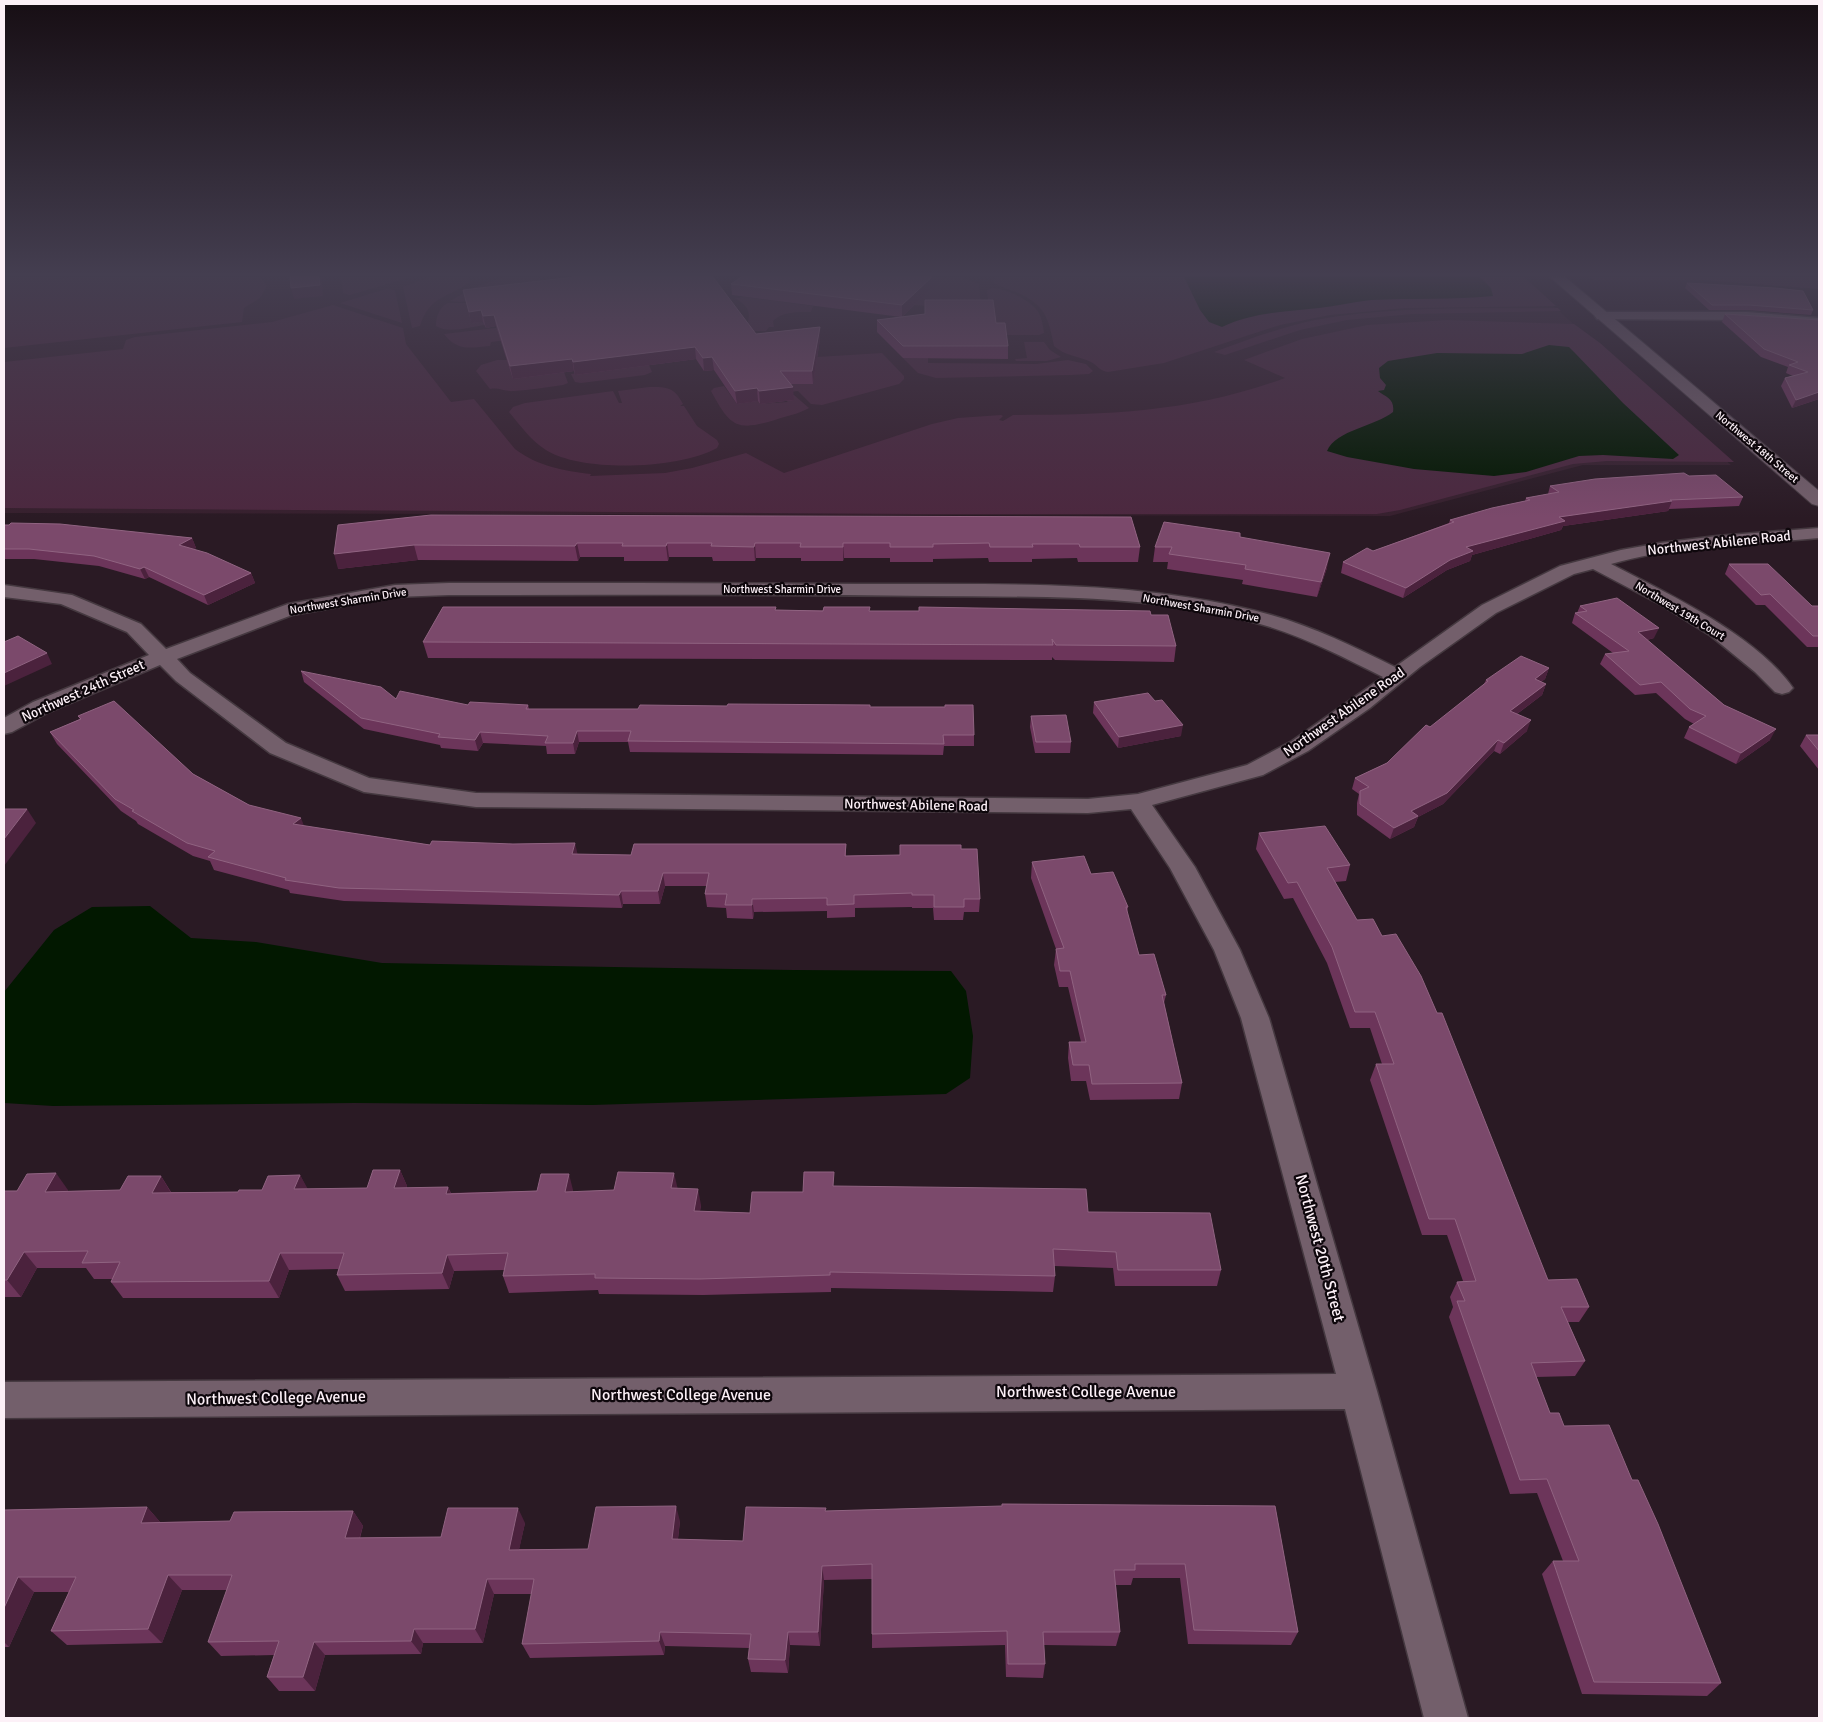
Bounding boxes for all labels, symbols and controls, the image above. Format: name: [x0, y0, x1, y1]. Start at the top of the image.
street label: Northwest 18th Street: [1713, 408, 1801, 486]
street label: Northwest Abilene Road: [1647, 527, 1791, 559]
street label: Northwest 19th Court: [1633, 579, 1727, 643]
street label: Northwest Sharmin Drive: [723, 583, 841, 596]
street label: Northwest Sharmin Drive: [289, 585, 407, 617]
street label: Northwest Sharmin Drive: [1142, 591, 1260, 625]
street label: Northwest 24th Street: [19, 656, 147, 726]
street label: Northwest Abilene Road: [1280, 664, 1408, 760]
street label: Northwest Abilene Road: [844, 795, 988, 815]
street label: Northwest 20th Street: [1291, 1172, 1349, 1324]
street label: Northwest College Avenue: [996, 1382, 1176, 1402]
street label: Northwest College Avenue: [591, 1385, 771, 1405]
street label: Northwest College Avenue: [186, 1386, 366, 1410]

